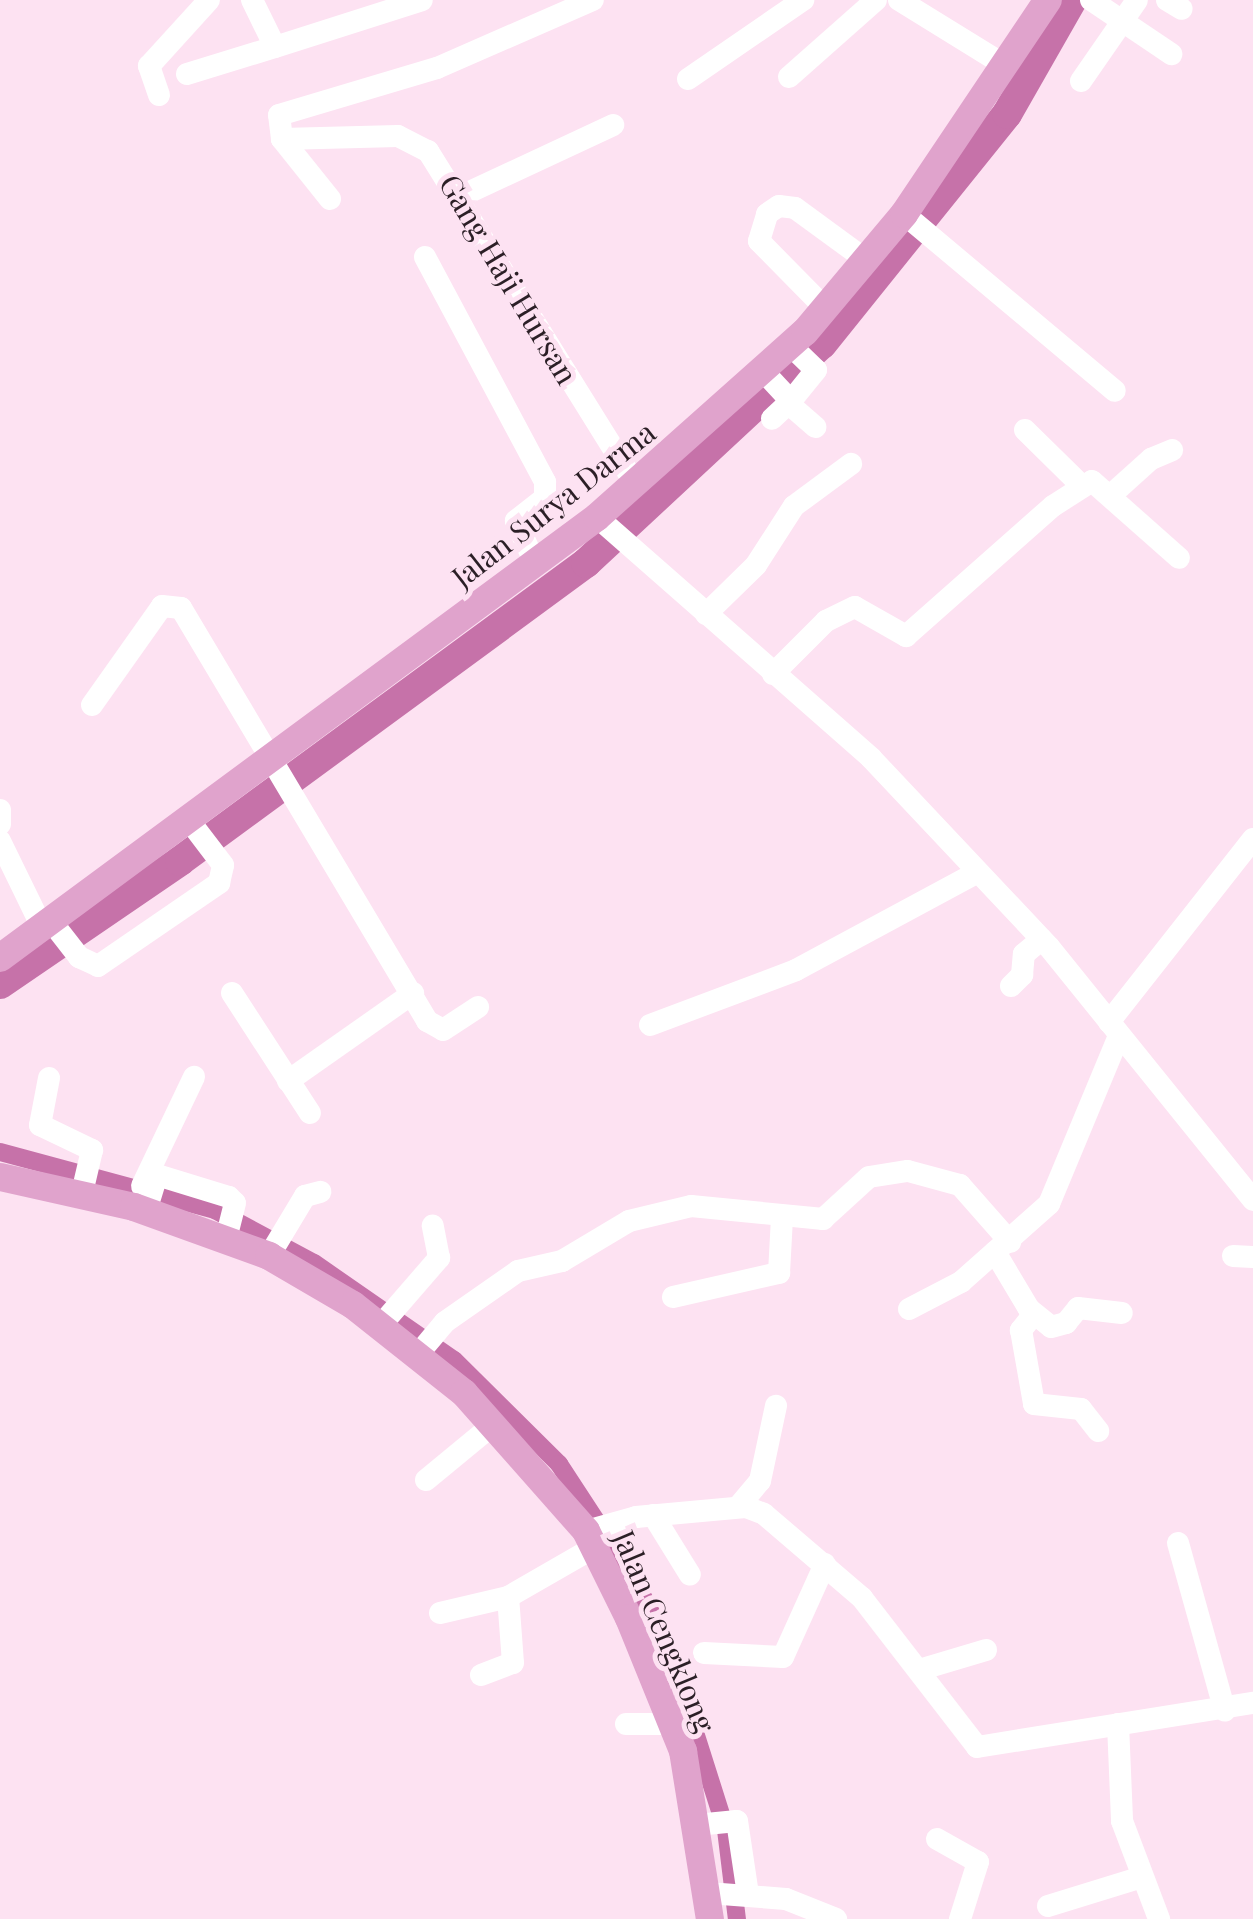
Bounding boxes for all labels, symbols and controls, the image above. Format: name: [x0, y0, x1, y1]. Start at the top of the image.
street label: Gang Haji Hursan: [432, 168, 586, 390]
street label: Jalan Surya Darma: [444, 413, 662, 595]
street label: Jalan Cengklong: [606, 1525, 724, 1737]

